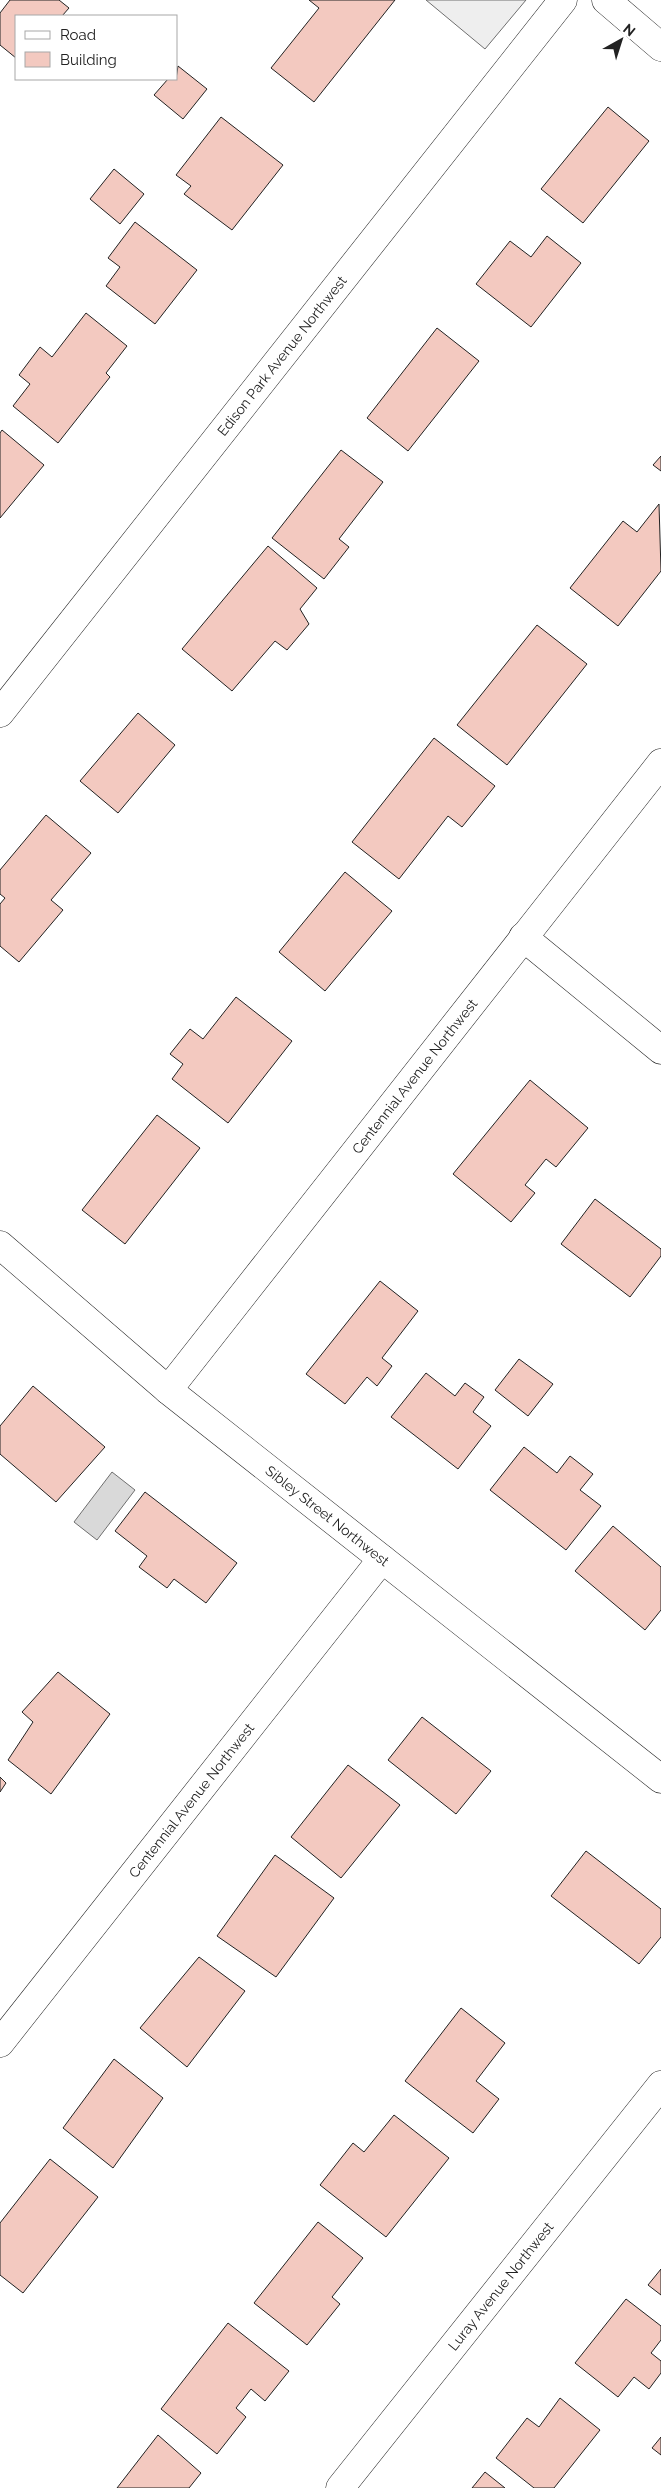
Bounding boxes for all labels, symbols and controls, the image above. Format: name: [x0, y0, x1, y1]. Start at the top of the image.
legend: [15, 15, 178, 80]
north arrow: [596, 15, 646, 65]
text: N: [620, 20, 638, 39]
text: Road: [60, 26, 96, 44]
text: Building: [60, 51, 117, 69]
street label: Edison Park Avenue Northwest: [214, 273, 350, 439]
street label: Centennial Avenue Northwest: [349, 995, 481, 1157]
street label: Sibley Street Northwest: [263, 1462, 393, 1570]
street label: Centennial Avenue Northwest: [126, 1720, 258, 1881]
street label: Luray Avenue Northwest: [445, 2219, 557, 2354]

